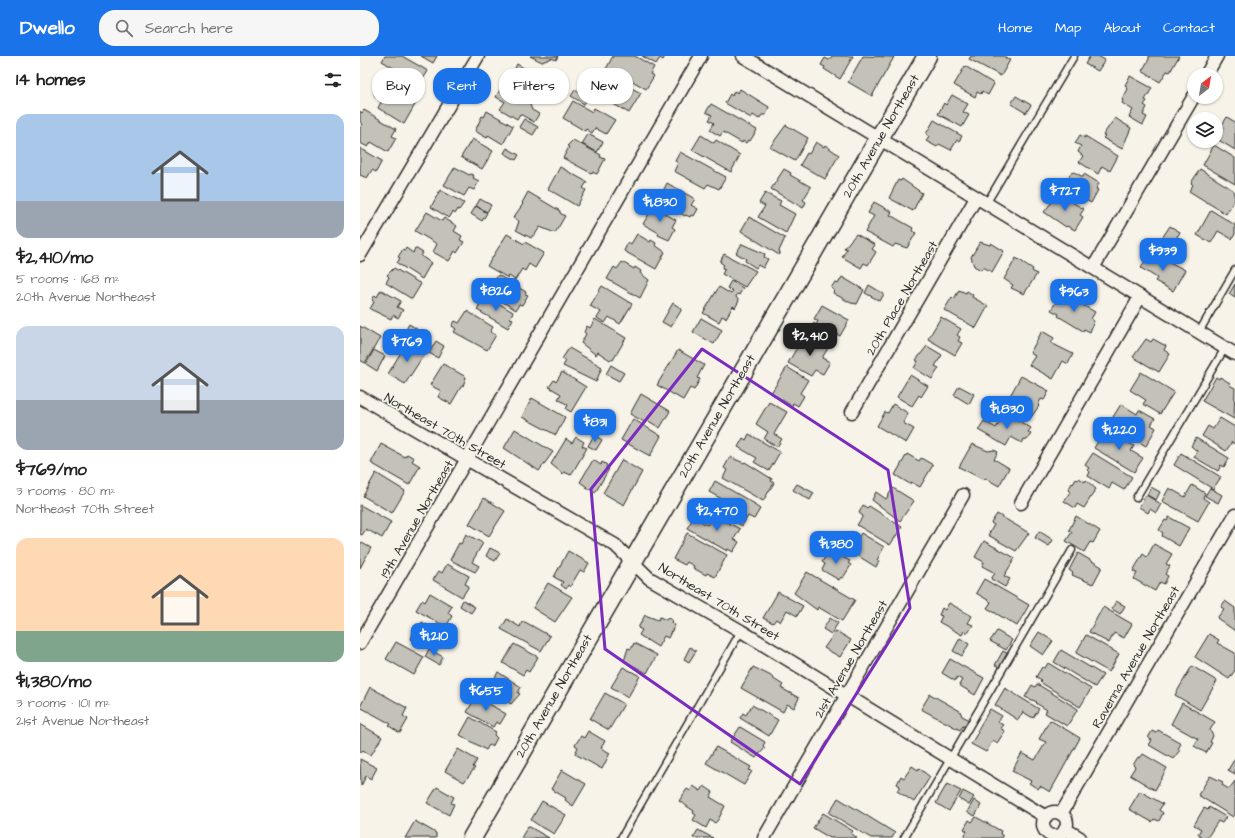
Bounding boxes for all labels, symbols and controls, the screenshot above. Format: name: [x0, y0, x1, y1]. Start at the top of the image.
search box: [99, 10, 379, 46]
text: Dwello: [20, 15, 75, 42]
icon: search: [113, 17, 135, 39]
text: Search here: [145, 18, 233, 39]
text: Home: [998, 18, 1033, 38]
text: Map: [1055, 18, 1081, 38]
text: About: [1103, 18, 1141, 38]
text: Contact: [1163, 18, 1215, 38]
text: 14 homes: [16, 68, 86, 92]
chip: Buy: [372, 68, 425, 104]
chip: Rent: [433, 68, 491, 104]
chip: Filters: [499, 68, 569, 104]
chip: New: [577, 68, 633, 104]
north arrow: [1187, 68, 1223, 104]
map controls: [1187, 68, 1223, 148]
icon: filters: [322, 69, 344, 91]
street label: 20th Avenue Northeast: [838, 70, 924, 201]
button: layers: [1187, 112, 1223, 148]
icon: home: [144, 140, 216, 212]
pin: $727: [1041, 178, 1089, 212]
text: $727: [1050, 182, 1080, 200]
pin: $1,830: [627, 189, 693, 223]
text: $1,830: [643, 193, 677, 211]
street label: 20th Place Northeast: [862, 237, 943, 359]
pin: $939: [1139, 238, 1187, 272]
text: $939: [1149, 242, 1177, 260]
text: $2,410/mo: [16, 246, 93, 270]
text: 5 rooms · 168 m²: [16, 270, 120, 288]
pin: $826: [472, 278, 520, 312]
pin: $963: [1050, 279, 1098, 313]
text: $826: [480, 282, 512, 300]
text: $963: [1059, 283, 1089, 301]
text: 20th Avenue Northeast: [16, 288, 156, 306]
pin: $2,410: [777, 323, 843, 357]
text: $2,410: [792, 327, 828, 345]
pin: $769: [383, 329, 431, 363]
text: $769: [392, 333, 422, 351]
street label: 20th Avenue Northeast: [674, 350, 760, 481]
icon: home: [144, 352, 216, 424]
street label: Northeast 70th Street: [381, 389, 510, 474]
pin: $1,830: [974, 396, 1040, 430]
text: $1,830: [990, 400, 1024, 418]
pin: $831: [571, 409, 619, 443]
text: $831: [583, 413, 607, 431]
pin: $1,220: [1086, 417, 1152, 451]
text: $1,220: [1102, 421, 1136, 439]
street label: 19th Avenue Northeast: [376, 456, 458, 581]
text: $769/mo: [16, 458, 87, 482]
text: 3 rooms · 80 m²: [16, 482, 115, 500]
pin: $2,470: [684, 498, 750, 532]
text: Northeast 70th Street: [16, 500, 154, 518]
text: $2,470: [696, 502, 738, 520]
pin: $1,380: [803, 531, 869, 565]
text: $1,380: [819, 535, 853, 553]
street label: Northeast 70th Street: [655, 559, 783, 646]
icon: home: [144, 564, 216, 636]
street label: Ravenna Avenue Northeast: [1088, 582, 1185, 732]
street label: 21st Avenue Northeast: [810, 596, 892, 721]
pin: $1,210: [401, 623, 467, 657]
text: $1,210: [420, 627, 448, 645]
street label: 20th Avenue Northeast: [511, 630, 597, 761]
text: $1,380/mo: [16, 670, 92, 694]
pin: $655: [462, 678, 510, 712]
text: $655: [469, 682, 503, 700]
text: 3 rooms · 101 m²: [16, 694, 110, 712]
text: 21st Avenue Northeast: [16, 712, 149, 730]

